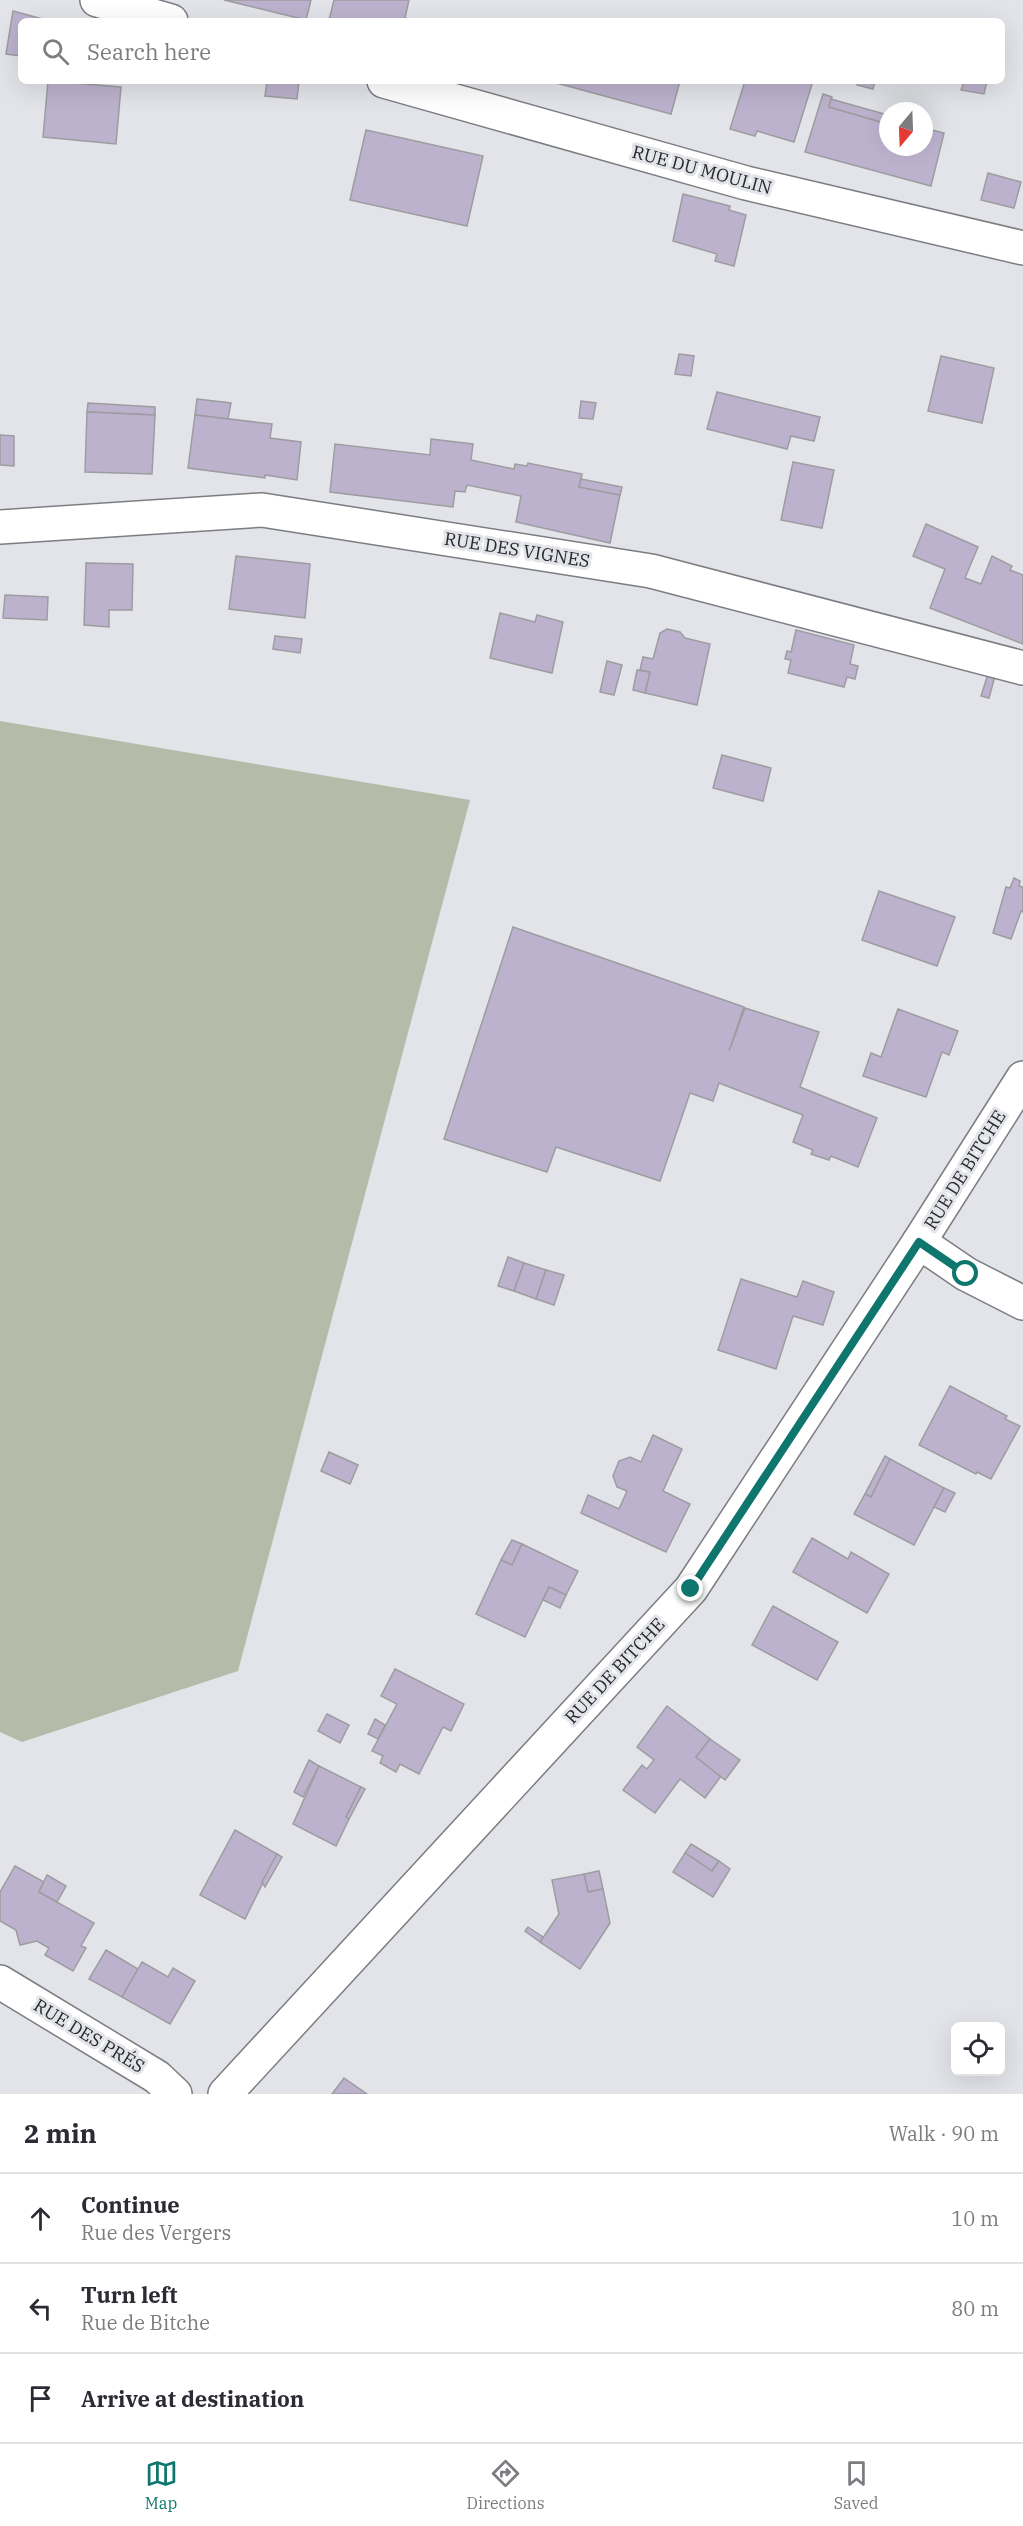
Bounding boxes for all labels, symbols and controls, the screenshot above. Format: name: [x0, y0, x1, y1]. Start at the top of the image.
search box: [18, 18, 1005, 84]
icon: search: [39, 35, 72, 68]
text: Search here: [87, 37, 211, 66]
north arrow: [879, 102, 933, 156]
street label: RUE DU MOULIN: [630, 140, 775, 199]
street label: RUE DES VIGNES: [443, 527, 592, 572]
street label: RUE DE BITCHE: [919, 1106, 1010, 1234]
route start: [952, 1260, 978, 1286]
route end: [677, 1575, 703, 1601]
street label: RUE DE BITCHE: [560, 1613, 670, 1728]
street label: RUE DES PRÉS: [30, 1993, 149, 2078]
map controls: [951, 2022, 1005, 2076]
button: locate: [951, 2022, 1005, 2076]
text: 2 min: [24, 2116, 97, 2150]
text: Walk · 90 m: [889, 2120, 999, 2147]
text: Continue: [81, 2190, 180, 2219]
icon: ahead: [24, 2202, 57, 2235]
text: 10 m: [951, 2205, 999, 2232]
text: Rue des Vergers: [81, 2219, 231, 2246]
text: Turn left: [81, 2280, 177, 2309]
icon: left: [24, 2292, 57, 2325]
text: 80 m: [951, 2295, 999, 2322]
text: Rue de Bitche: [81, 2309, 210, 2336]
icon: arrive: [24, 2382, 57, 2415]
text: Arrive at destination: [81, 2384, 304, 2413]
tab: Map: [145, 2457, 178, 2513]
tab: Directions: [467, 2457, 545, 2513]
tab: Saved: [834, 2457, 878, 2513]

